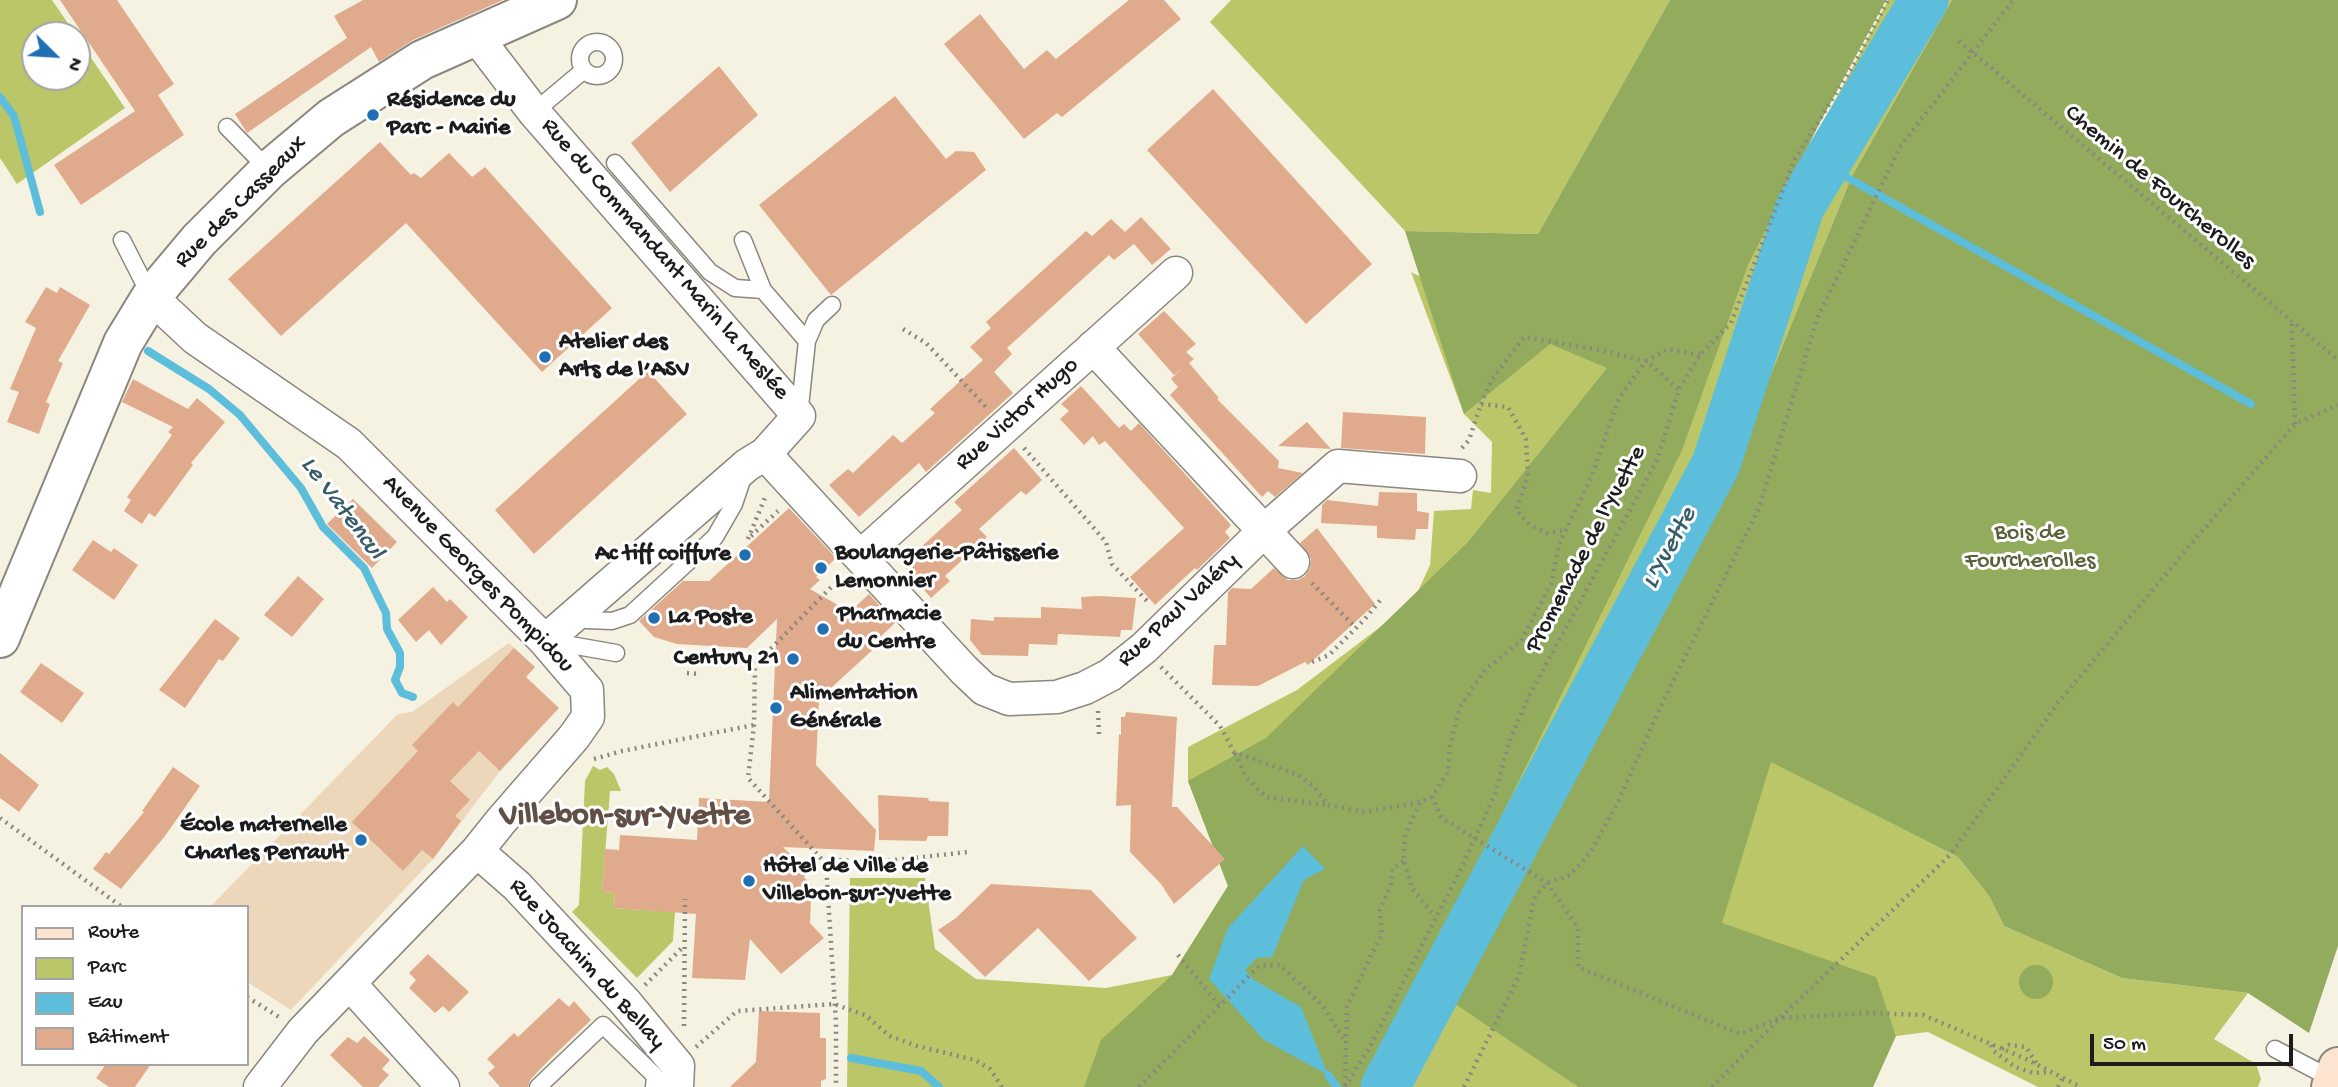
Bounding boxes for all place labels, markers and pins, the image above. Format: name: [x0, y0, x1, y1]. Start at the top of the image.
place label: Résidence du Parc - Mairie: [387, 87, 515, 143]
marker: Résidence du Parc - Mairie: [365, 107, 381, 123]
place label: Atelier des Arts de l’ASV: [559, 329, 690, 385]
marker: Atelier des Arts de l’ASV: [537, 349, 553, 365]
place label: Boulangerie-Pâtisserie Lemonnier: [835, 540, 1058, 596]
place label: Ac tiff coiffure: [595, 541, 731, 569]
marker: Ac tiff coiffure: [737, 547, 753, 563]
marker: Boulangerie-Pâtisserie Lemonnier: [813, 560, 829, 576]
place label: Pharmacie du Centre: [837, 601, 941, 657]
place label: La Poste: [668, 604, 753, 632]
marker: La Poste: [646, 610, 662, 626]
marker: Pharmacie du Centre: [815, 621, 831, 637]
place label: Century 21: [674, 645, 779, 673]
marker: Century 21: [785, 651, 801, 667]
place label: Alimentation Générale: [790, 680, 917, 736]
marker: Alimentation Générale: [768, 700, 784, 716]
place label: École maternelle Charles Perrault: [180, 812, 347, 868]
marker: École maternelle Charles Perrault: [353, 832, 369, 848]
place label: Hôtel de Ville de Villebon-sur-Yvette: [763, 853, 951, 909]
marker: Hôtel de Ville de Villebon-sur-Yvette: [741, 873, 757, 889]

